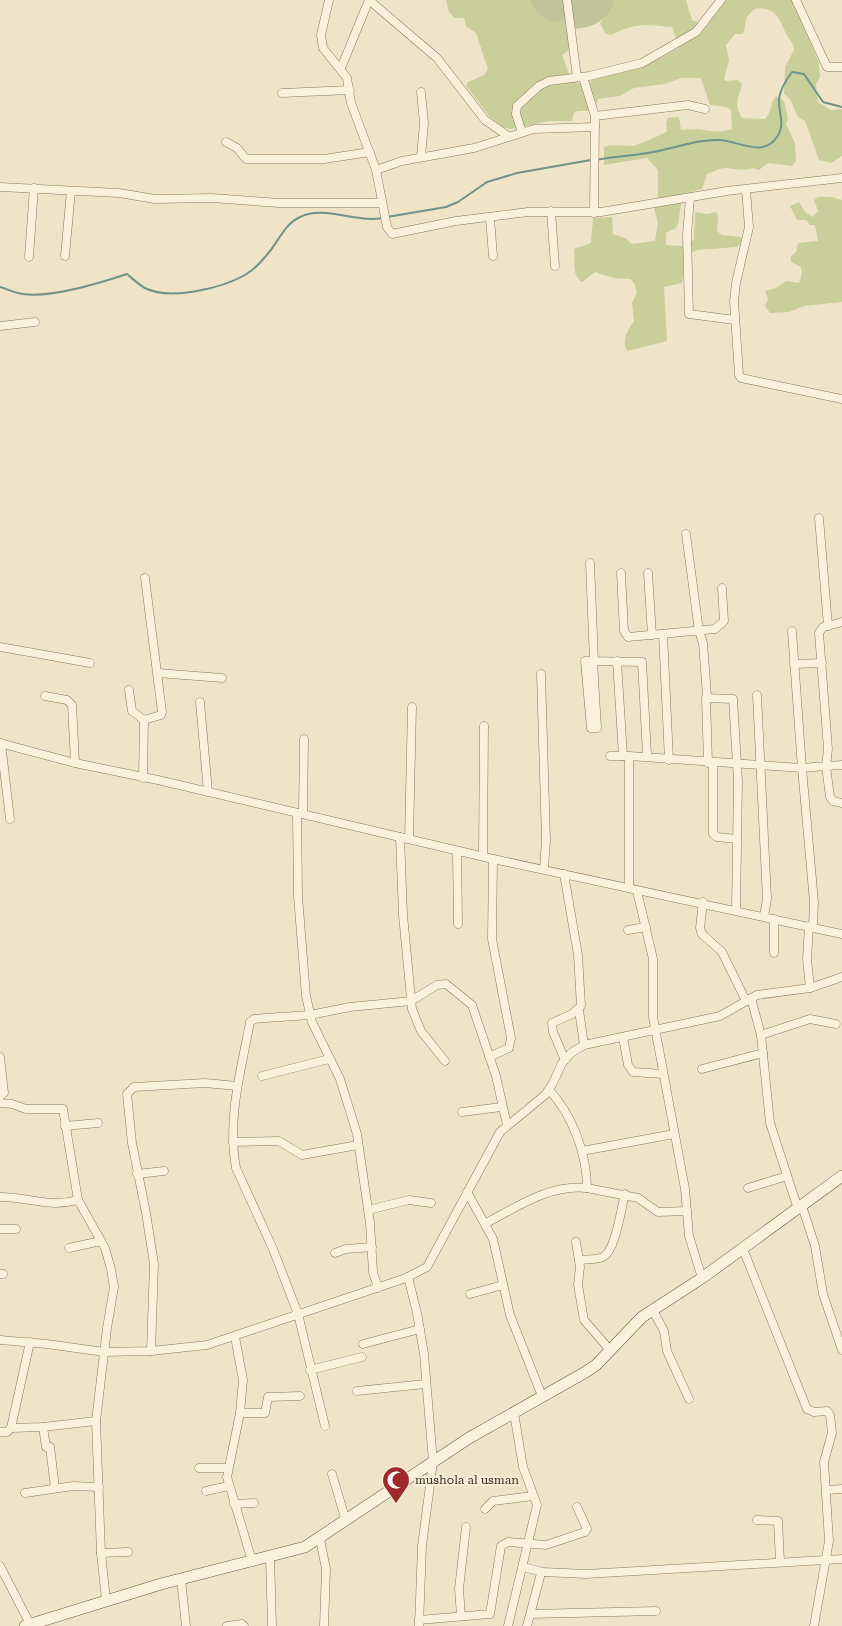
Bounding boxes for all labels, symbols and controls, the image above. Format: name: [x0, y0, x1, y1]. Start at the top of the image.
mosque icon: mushola al usman: [381, 1465, 411, 1504]
place label: mushola al usman: [415, 1473, 519, 1487]

